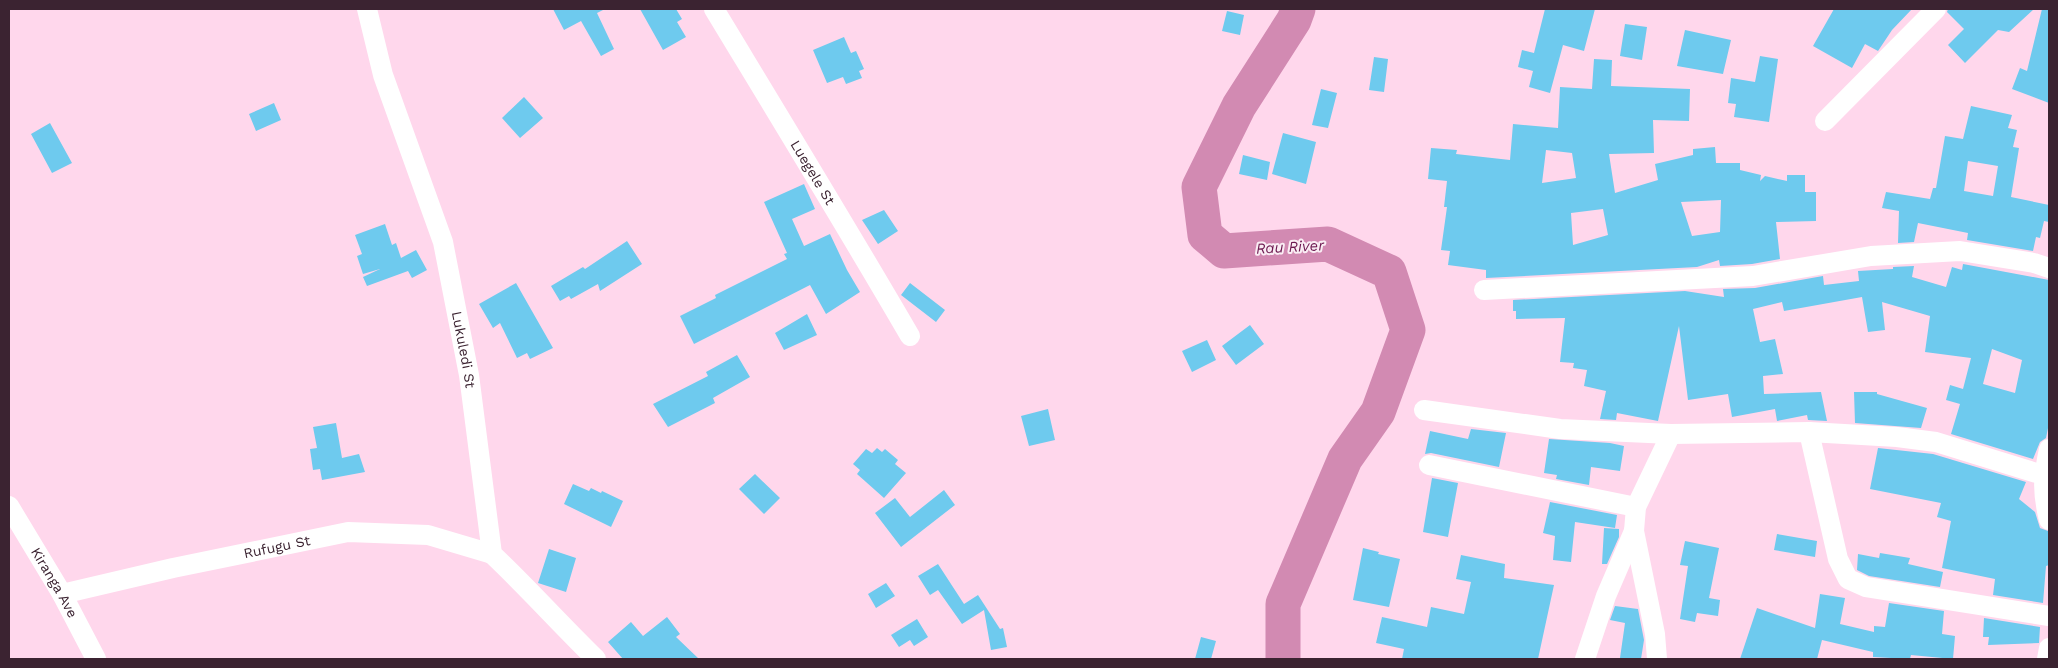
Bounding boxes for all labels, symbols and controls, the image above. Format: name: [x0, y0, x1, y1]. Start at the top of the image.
street label: Luegele St: [787, 137, 838, 208]
water label: Rau River: [1256, 236, 1326, 258]
street label: Lukuledi St: [449, 310, 479, 389]
street label: Rufugu St: [242, 532, 312, 561]
street label: Kiranga Ave: [28, 544, 81, 620]

